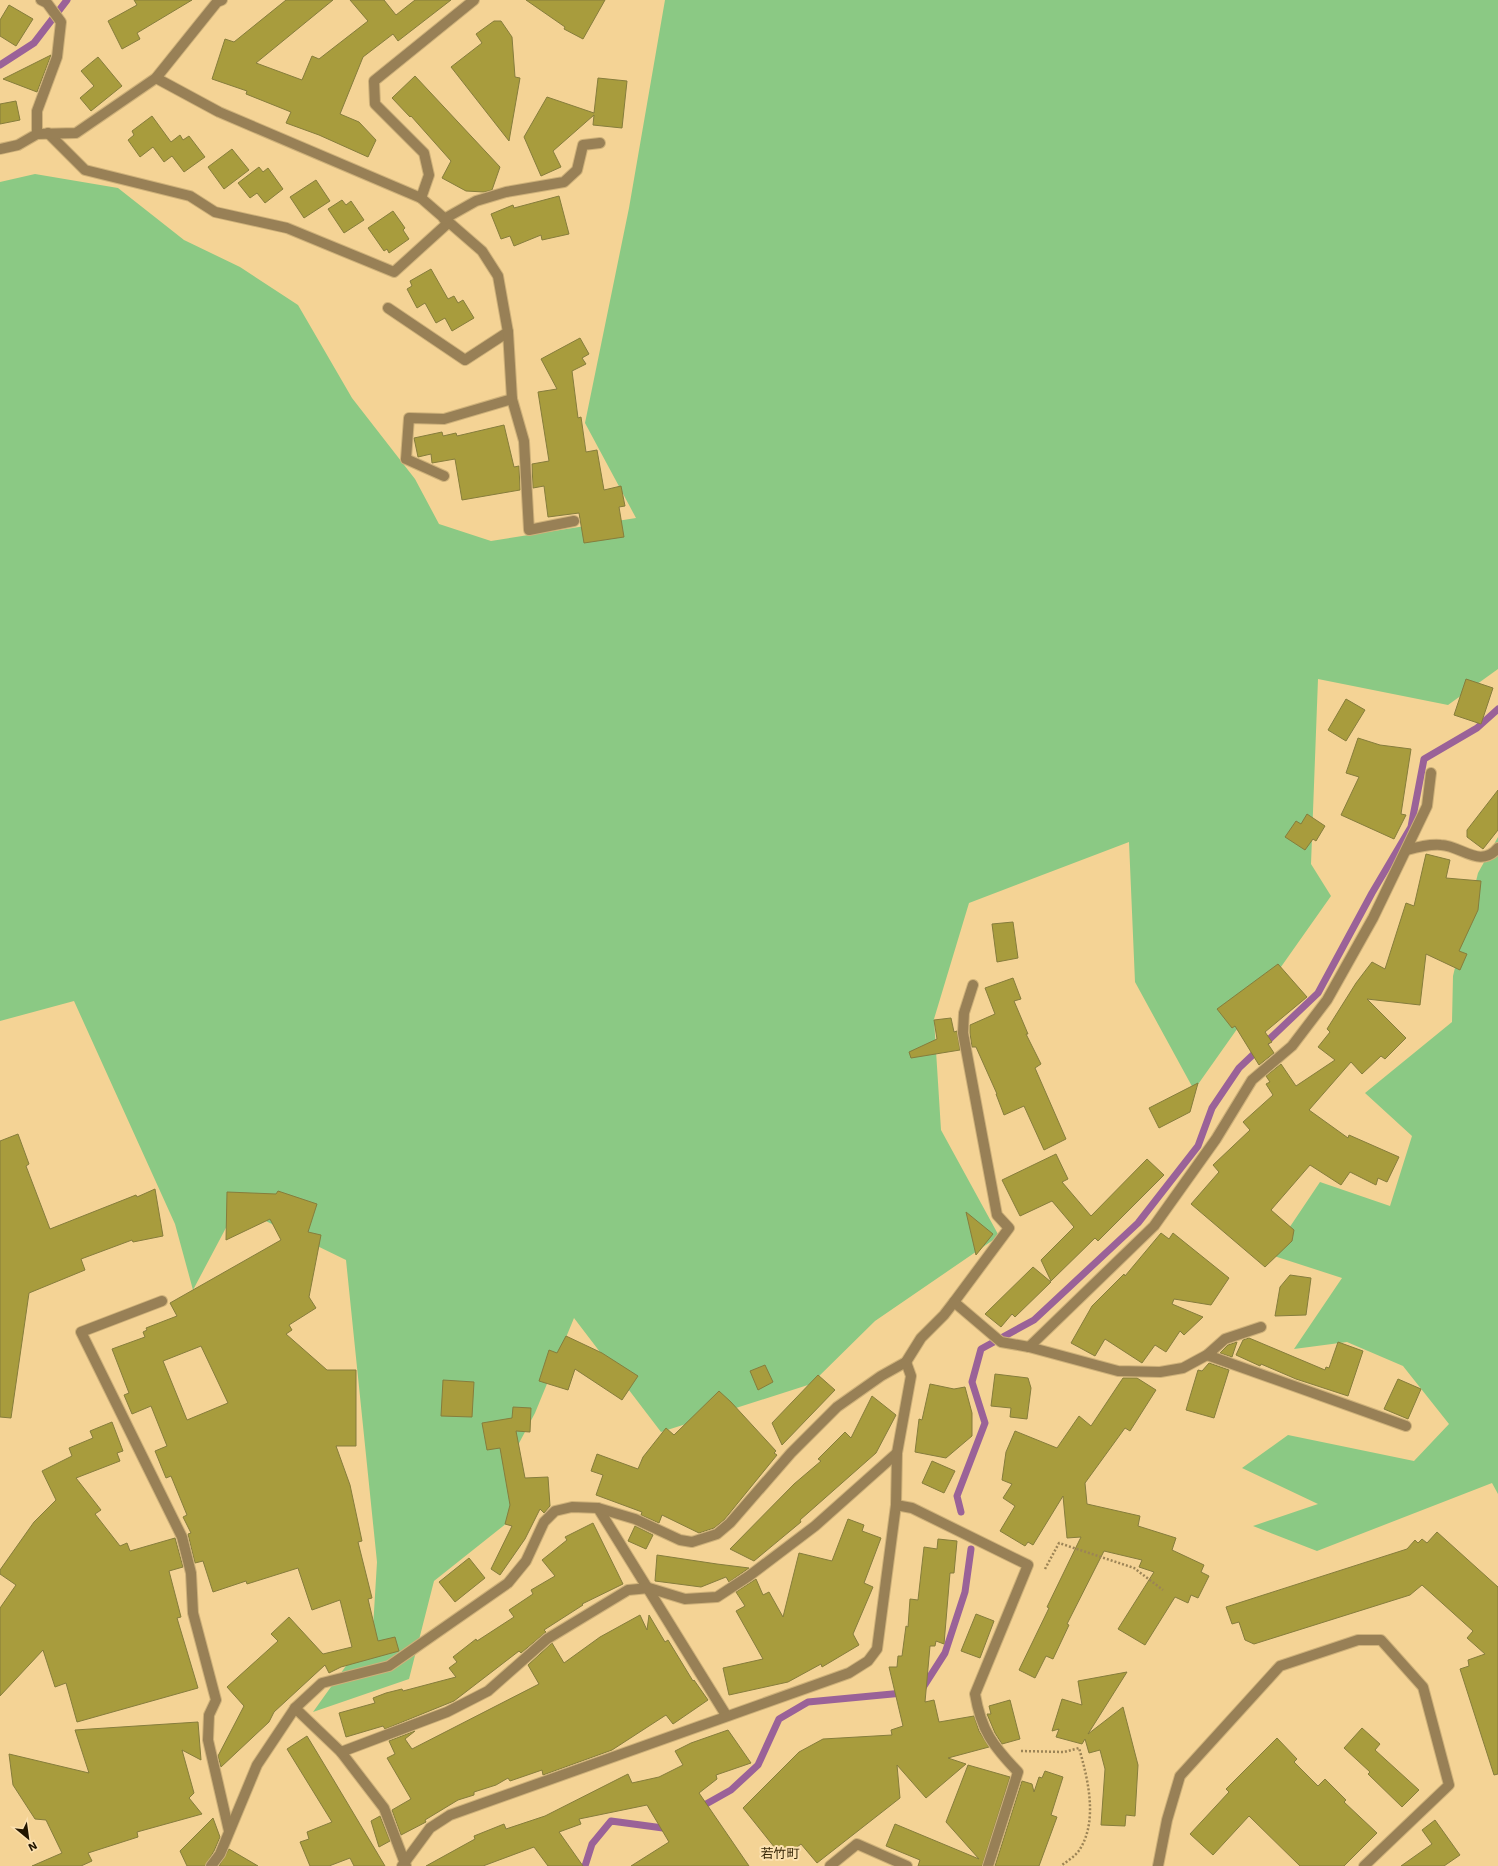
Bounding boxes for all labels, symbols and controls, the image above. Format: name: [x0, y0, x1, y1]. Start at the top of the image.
north arrow: [8, 1818, 48, 1858]
text: N: [26, 1839, 39, 1854]
district label: 若竹町: [760, 1846, 800, 1861]

